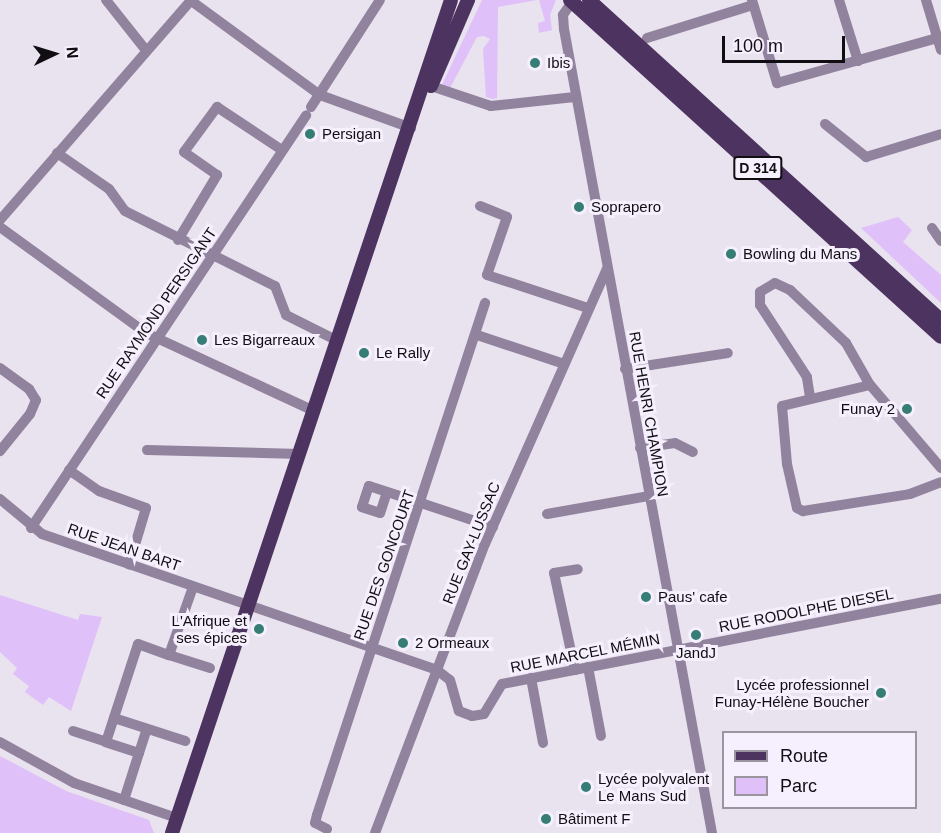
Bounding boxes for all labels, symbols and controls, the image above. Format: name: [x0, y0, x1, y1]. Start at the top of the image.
north arrow: [24, 24, 84, 84]
scale bar: [725, 24, 848, 62]
text: 100 m: [733, 36, 783, 56]
text: N: [64, 46, 81, 59]
place label: Ibis: [547, 54, 570, 72]
marker: Ibis: [528, 56, 542, 70]
place label: Persigan: [322, 125, 381, 143]
marker: Persigan: [303, 127, 317, 141]
road number: D 314: [732, 157, 783, 179]
place label: Soprapero: [591, 198, 661, 216]
marker: Soprapero: [572, 200, 586, 214]
street label: RUE RAYMOND PERSIGANT: [92, 224, 220, 402]
place label: Bowling du Mans: [743, 245, 857, 263]
marker: Bowling du Mans: [724, 247, 738, 261]
street label: RUE HENRI CHAMPION: [626, 330, 672, 498]
place label: Les Bigarreaux: [214, 331, 315, 349]
marker: Les Bigarreaux: [195, 333, 209, 347]
place label: Le Rally: [376, 344, 430, 362]
marker: Le Rally: [357, 346, 371, 360]
place label: Funay 2: [841, 400, 895, 418]
marker: Funay 2: [900, 402, 914, 416]
street label: RUE GAY-LUSSAC: [438, 479, 504, 607]
street label: RUE DES GONCOURT: [350, 487, 418, 643]
street label: RUE JEAN BART: [65, 519, 183, 575]
street label: RUE RODOLPHE DIESEL: [717, 584, 895, 636]
place label: Paus' cafe: [658, 588, 728, 606]
marker: Paus' cafe: [639, 590, 653, 604]
place label: L'Afrique et ses épices: [172, 611, 247, 646]
marker: L'Afrique et ses épices: [252, 622, 266, 636]
marker: JandJ: [689, 628, 703, 642]
street label: RUE MARCEL MÉMIN: [508, 630, 662, 676]
place label: 2 Ormeaux: [415, 634, 489, 652]
marker: 2 Ormeaux: [396, 636, 410, 650]
place label: JandJ: [676, 644, 716, 662]
place label: Lycée professionnel Funay-Hélène Boucher: [715, 675, 869, 710]
marker: Lycée professionnel Funay-Hélène Boucher: [874, 686, 888, 700]
legend: [722, 731, 917, 809]
text: Route: [780, 746, 828, 766]
place label: Lycée polyvalent Le Mans Sud: [598, 769, 709, 804]
text: Parc: [780, 776, 817, 796]
marker: Lycée polyvalent Le Mans Sud: [579, 780, 593, 794]
place label: Bâtiment F: [558, 810, 631, 828]
marker: Bâtiment F: [539, 812, 553, 826]

